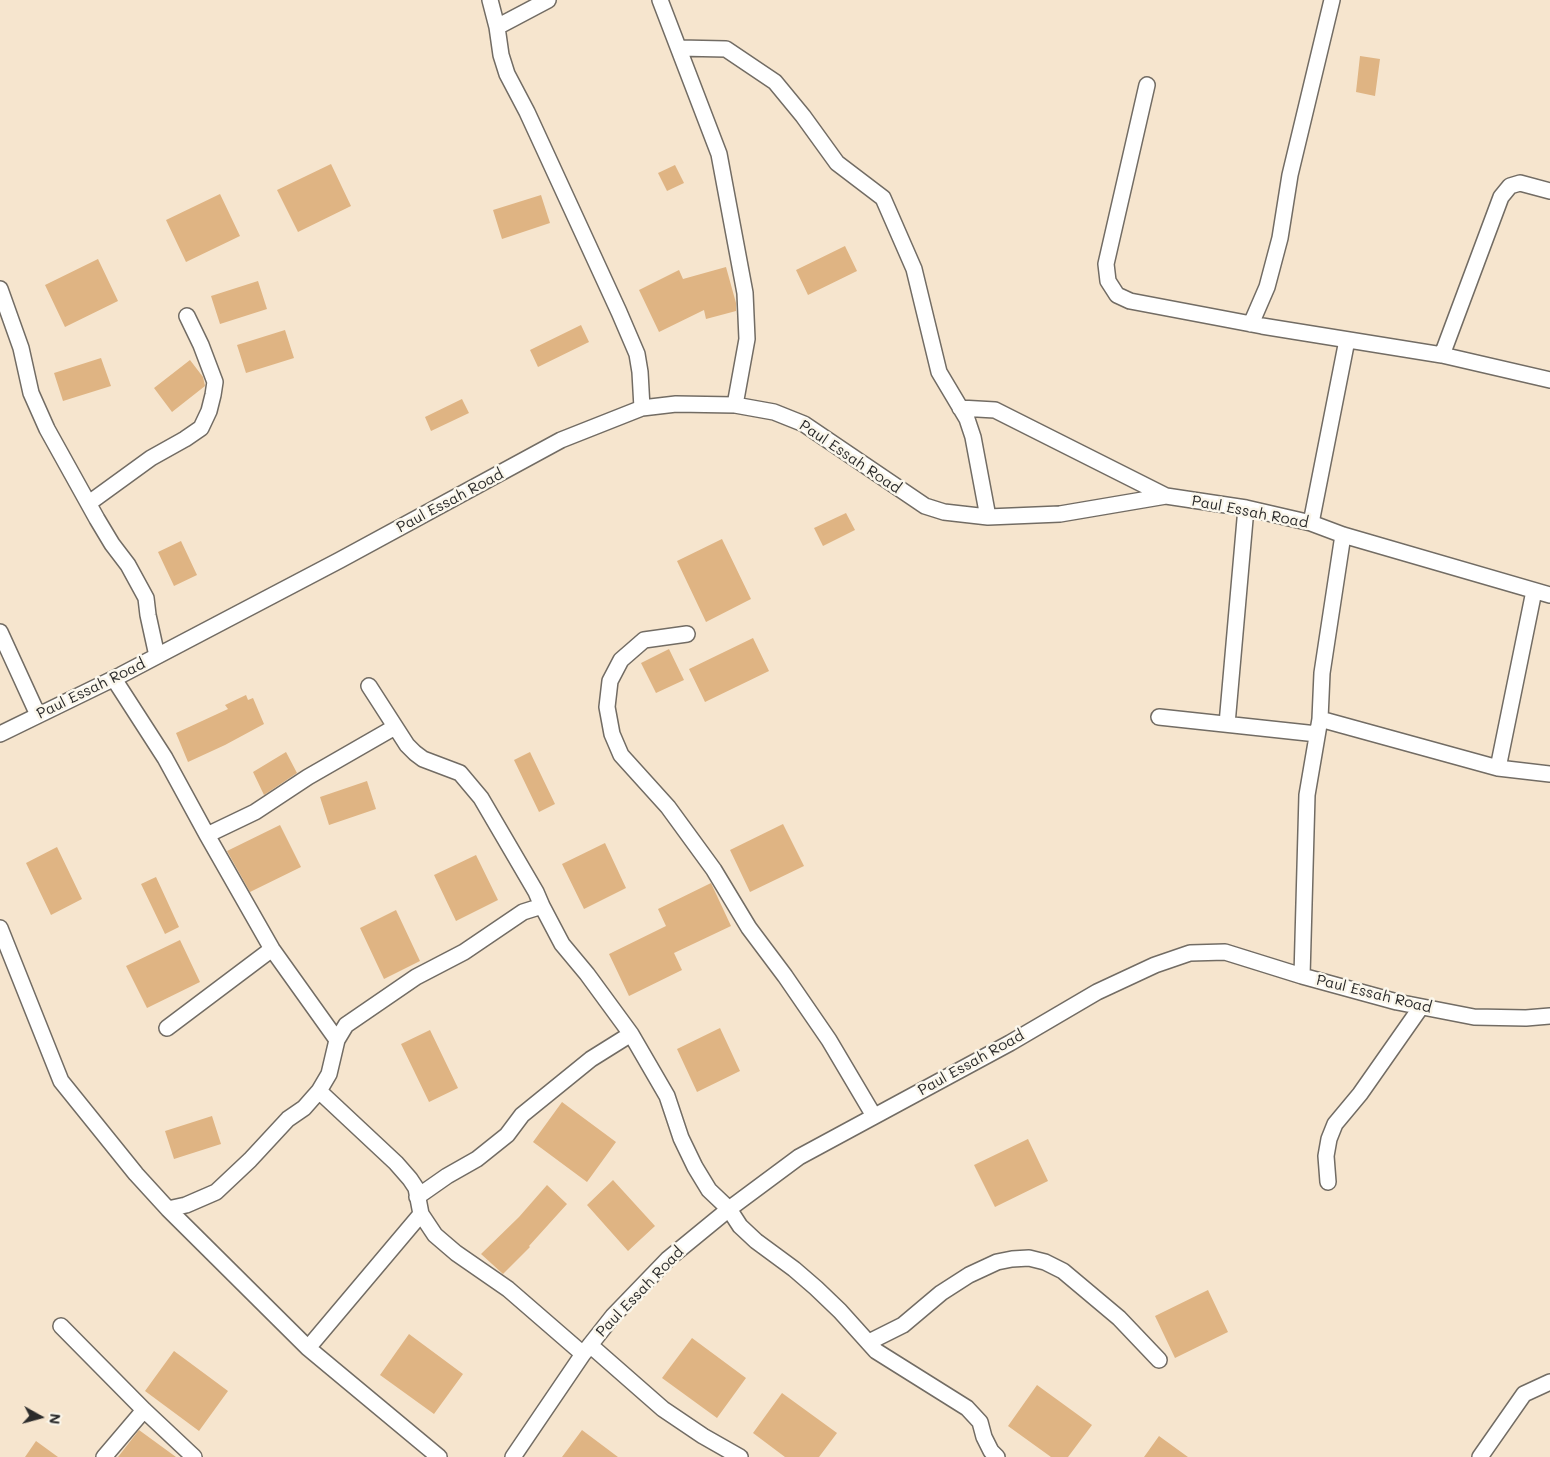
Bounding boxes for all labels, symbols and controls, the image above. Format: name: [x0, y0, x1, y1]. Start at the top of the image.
street label: Paul Essah Road: [796, 416, 904, 498]
street label: Paul Essah Road: [393, 465, 507, 537]
street label: Paul Essah Road: [1190, 492, 1310, 532]
street label: Paul Essah Road: [34, 655, 148, 723]
street label: Paul Essah Road: [1314, 971, 1434, 1017]
street label: Paul Essah Road: [915, 1026, 1027, 1100]
street label: Paul Essah Road: [592, 1243, 688, 1341]
north arrow: [15, 1392, 65, 1442]
text: N: [45, 1412, 65, 1425]

